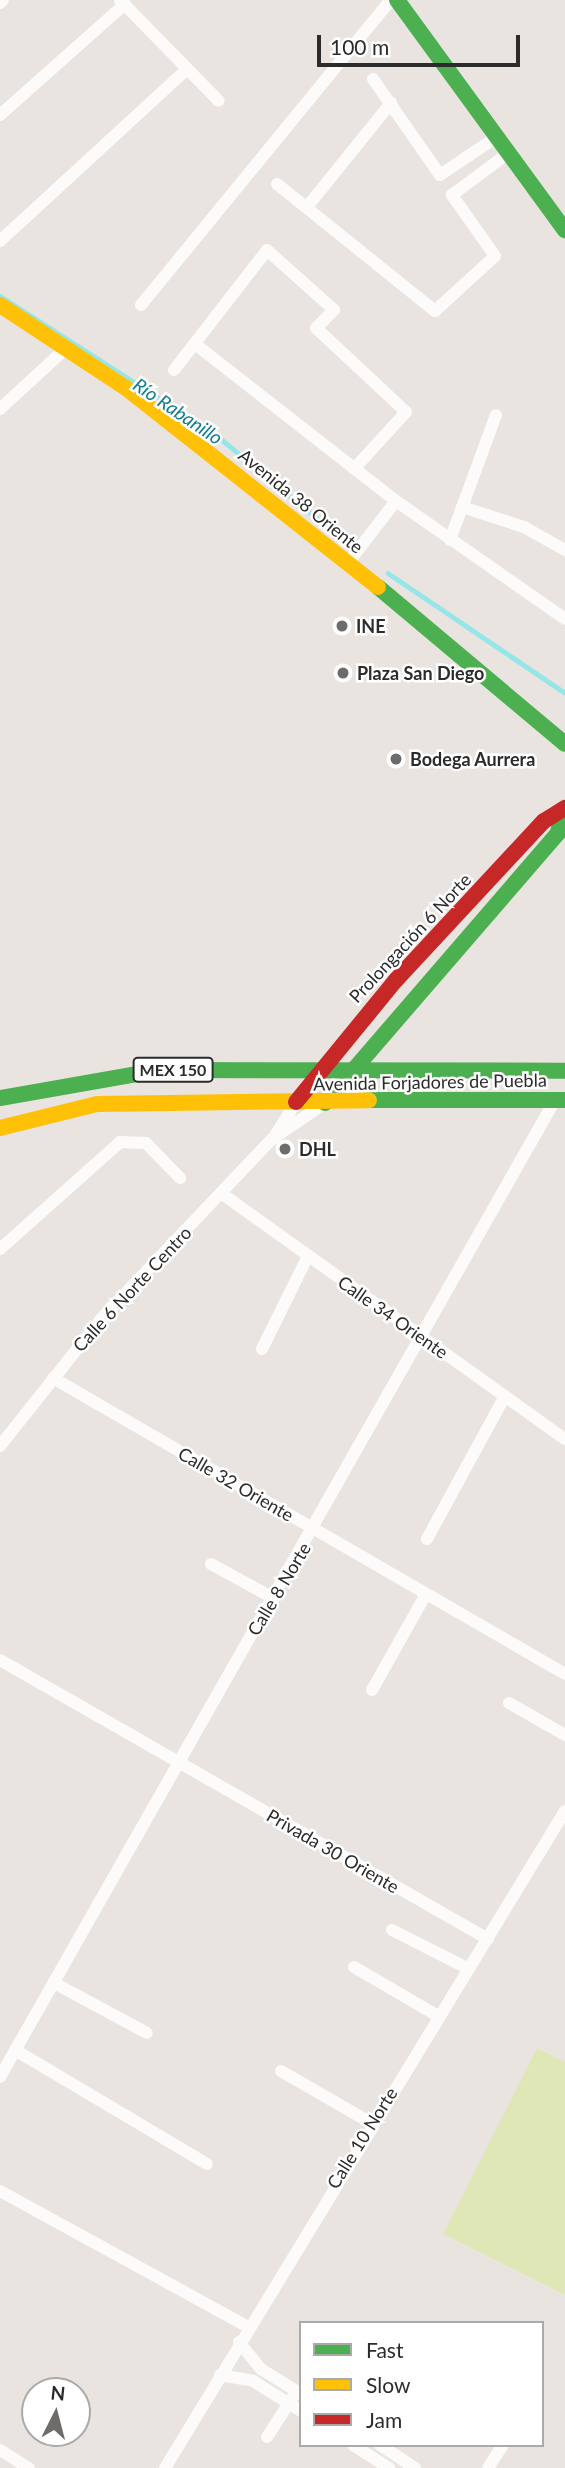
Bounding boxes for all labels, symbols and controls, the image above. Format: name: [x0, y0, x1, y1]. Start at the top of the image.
scale bar: [320, 21, 523, 65]
text: 100 m: [330, 34, 389, 59]
water label: Río Rabanillo: [129, 373, 227, 449]
street label: Avenida 38 Oriente: [234, 444, 368, 558]
place label: INE: [356, 615, 386, 637]
marker: INE: [334, 618, 350, 634]
place label: Plaza San Diego: [357, 662, 484, 684]
marker: Plaza San Diego: [335, 665, 351, 681]
place label: Bodega Aurrera: [410, 748, 536, 770]
marker: Bodega Aurrera: [388, 751, 404, 767]
street label: Prolongación 6 Norte: [345, 869, 475, 1007]
road number: MEX 150: [131, 1058, 215, 1082]
street label: Avenida Forjadores de Puebla: [313, 1069, 547, 1095]
place label: DHL: [299, 1138, 336, 1160]
marker: DHL: [277, 1141, 293, 1157]
street label: Calle 6 Norte Centro: [68, 1222, 196, 1356]
street label: Calle 34 Oriente: [334, 1271, 452, 1363]
street label: Calle 32 Oriente: [175, 1442, 297, 1526]
street label: Calle 8 Norte: [243, 1539, 315, 1639]
street label: Privada 30 Oriente: [263, 1804, 403, 1898]
street label: Calle 10 Norte: [322, 2083, 402, 2193]
legend: [299, 2321, 544, 2447]
text: Fast: [366, 2337, 403, 2362]
text: Slow: [366, 2372, 410, 2397]
north arrow: [21, 2377, 91, 2447]
text: N: [50, 2380, 67, 2405]
text: Jam: [366, 2407, 402, 2432]

